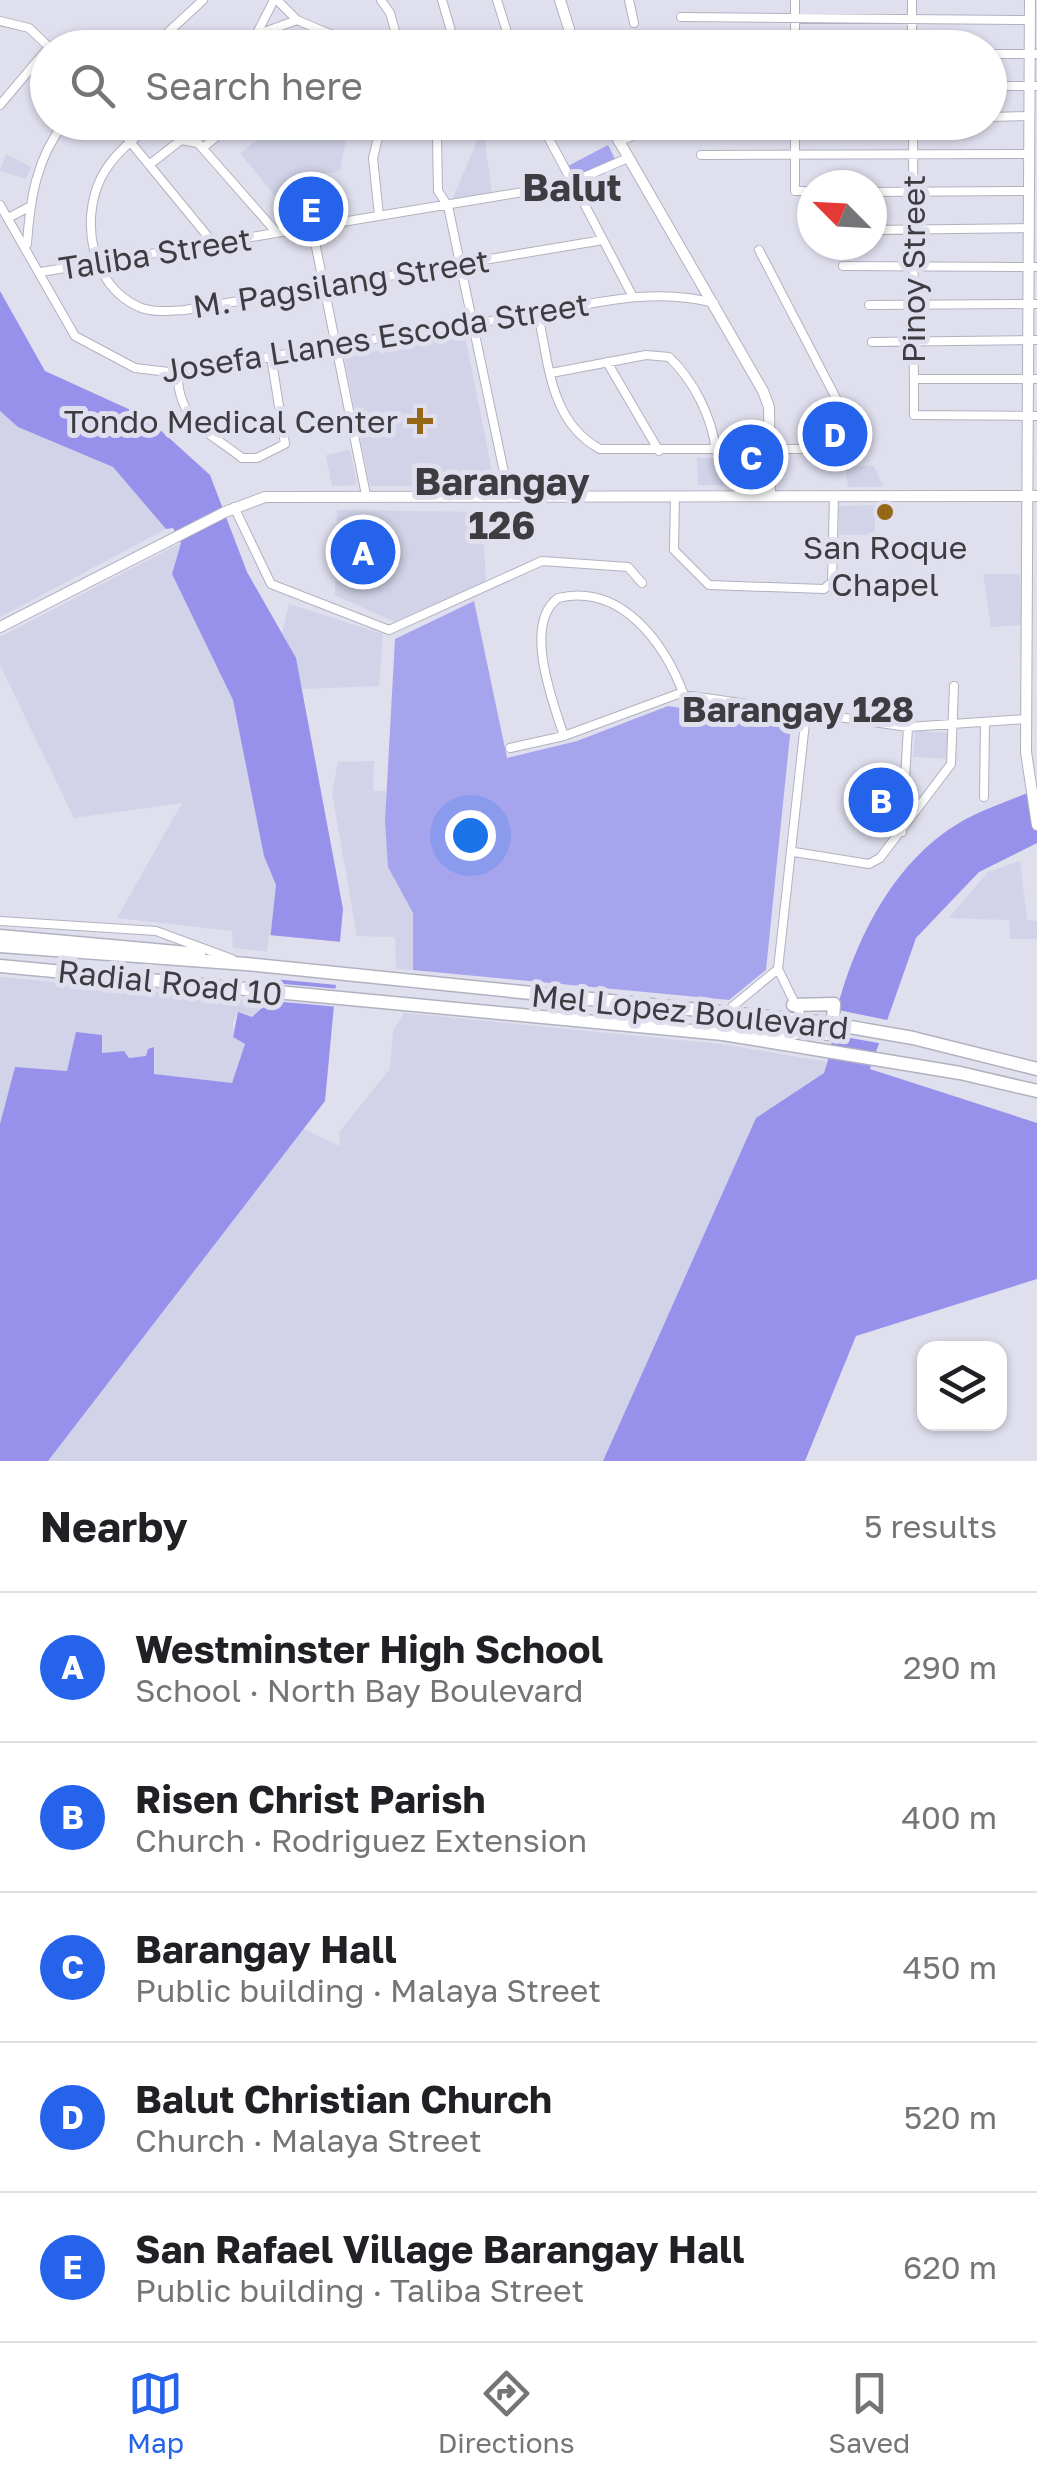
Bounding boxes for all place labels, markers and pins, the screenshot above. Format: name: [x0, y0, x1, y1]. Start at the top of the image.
pin: E: [278, 172, 344, 246]
pin: D: [802, 396, 868, 472]
place label: Tondo Medical Center: [64, 402, 398, 440]
marker: Tondo Medical Center: [407, 408, 433, 434]
pin: C: [718, 420, 784, 494]
marker: San Roque Chapel: [874, 501, 896, 523]
pin: A: [330, 514, 396, 590]
place label: San Roque Chapel: [803, 528, 967, 603]
pin: B: [848, 762, 914, 838]

